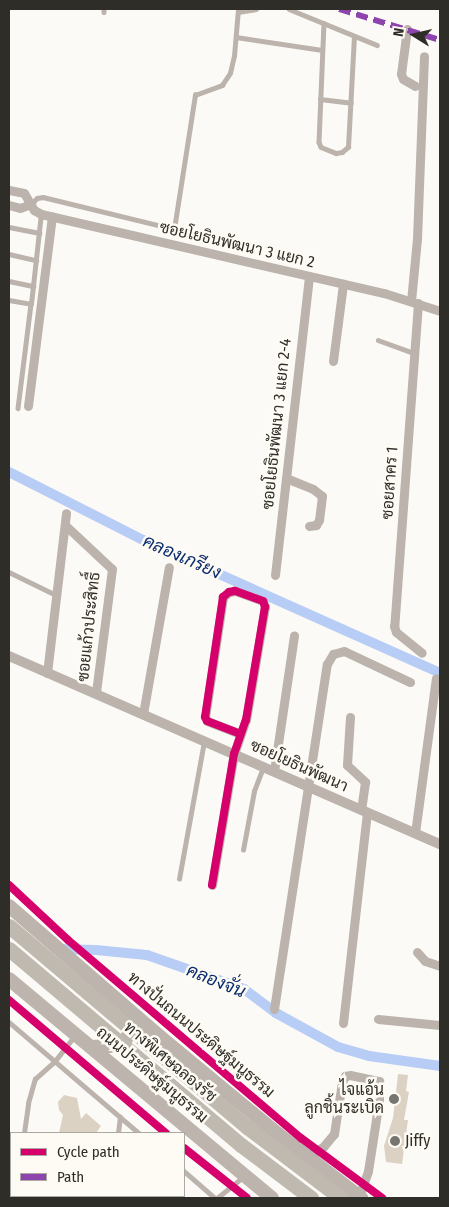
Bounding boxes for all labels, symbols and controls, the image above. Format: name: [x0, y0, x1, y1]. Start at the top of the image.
north arrow: [389, 10, 439, 60]
text: N: [390, 27, 408, 38]
street label: ซอยโยธินพัฒนา 3 แยก 2: [158, 218, 316, 272]
street label: ซอยโยธินพัฒนา 3 แยก 2-4: [258, 338, 296, 510]
street label: ซอยสาคร 1: [378, 446, 402, 520]
water label: คลองเกรียง: [140, 530, 224, 584]
street label: ซอยแก้วประสิทธื์: [74, 571, 104, 683]
street label: ซอยโยธินพัฒนา: [247, 736, 351, 796]
water label: คลองจั่น: [183, 959, 249, 1003]
street label: ทางปั่นถนนประดิษฐ์มนูธรรม: [124, 968, 278, 1102]
street label: ทางพิเศษฉลองรัช: [120, 1018, 220, 1106]
street label: ถนนประดิษฐ์มนูธรรม: [92, 1023, 212, 1127]
place label: ไจแอ้น ลูกชิ้นระเบิด: [305, 1080, 384, 1118]
marker: ไจแอ้น ลูกชิ้นระเบิด: [388, 1093, 400, 1105]
place label: Jiffy: [405, 1131, 430, 1151]
legend: [10, 1132, 185, 1197]
marker: Jiffy: [389, 1135, 401, 1147]
text: Cycle path: [57, 1143, 120, 1161]
text: Path: [57, 1168, 84, 1186]

